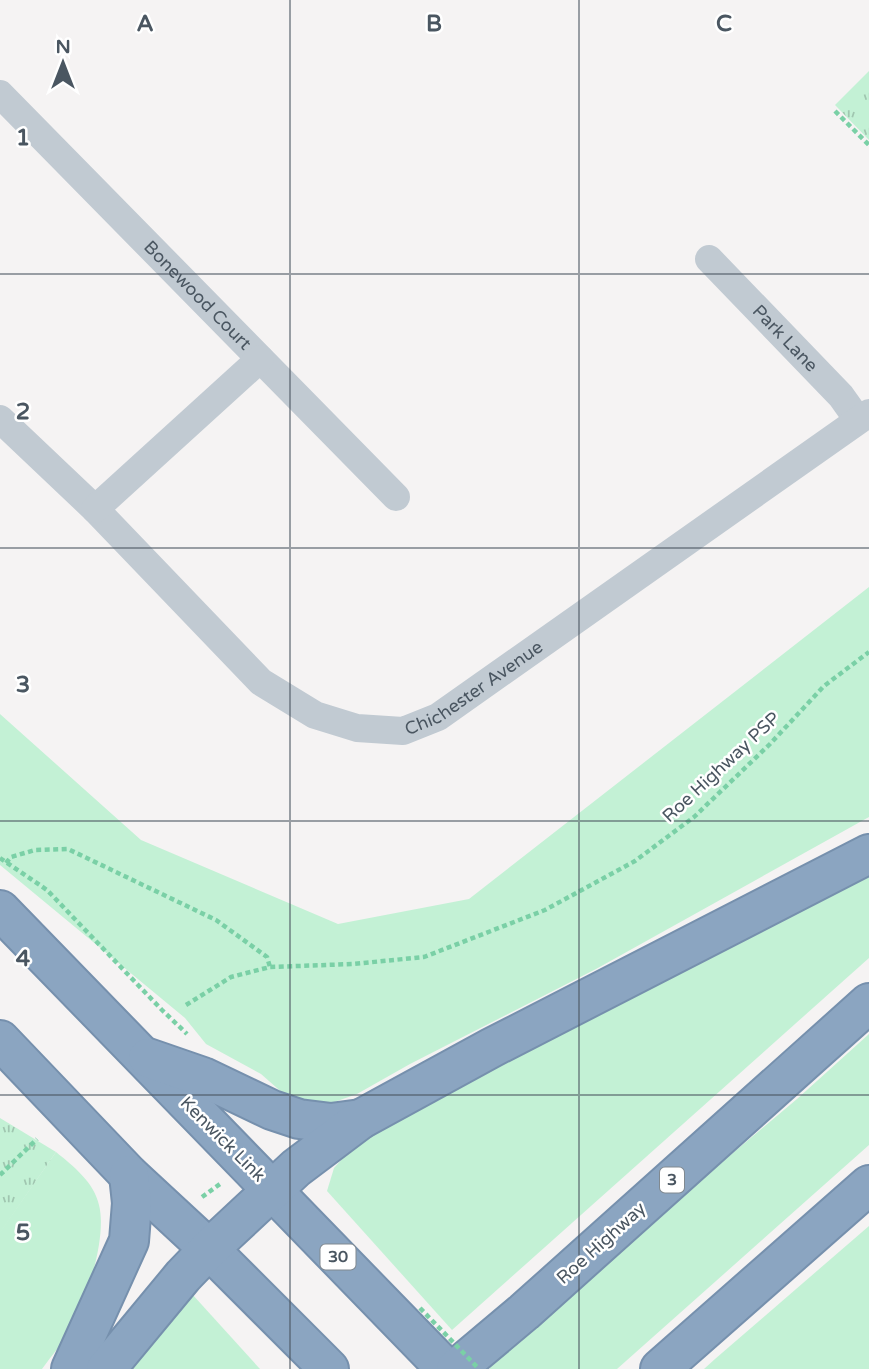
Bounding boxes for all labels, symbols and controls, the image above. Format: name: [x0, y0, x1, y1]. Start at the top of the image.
text: A: [136, 10, 154, 38]
text: B: [426, 10, 442, 38]
text: C: [716, 10, 732, 38]
north arrow: [28, 28, 98, 98]
text: N: [55, 36, 71, 58]
text: 1: [16, 124, 30, 152]
street label: Bonewood Court: [139, 236, 256, 354]
street label: Park Lane: [748, 300, 823, 376]
text: 2: [16, 398, 30, 426]
street label: Chichester Avenue: [402, 636, 547, 740]
text: 3: [16, 671, 30, 699]
street label: Roe Highway PSP: [658, 707, 784, 827]
text: 4: [16, 945, 31, 973]
street label: Kenwick Link: [176, 1092, 270, 1186]
road number: 3: [660, 1168, 684, 1192]
street label: Roe Highway: [552, 1197, 650, 1289]
text: 5: [16, 1219, 30, 1247]
road number: 30: [320, 1245, 356, 1270]

